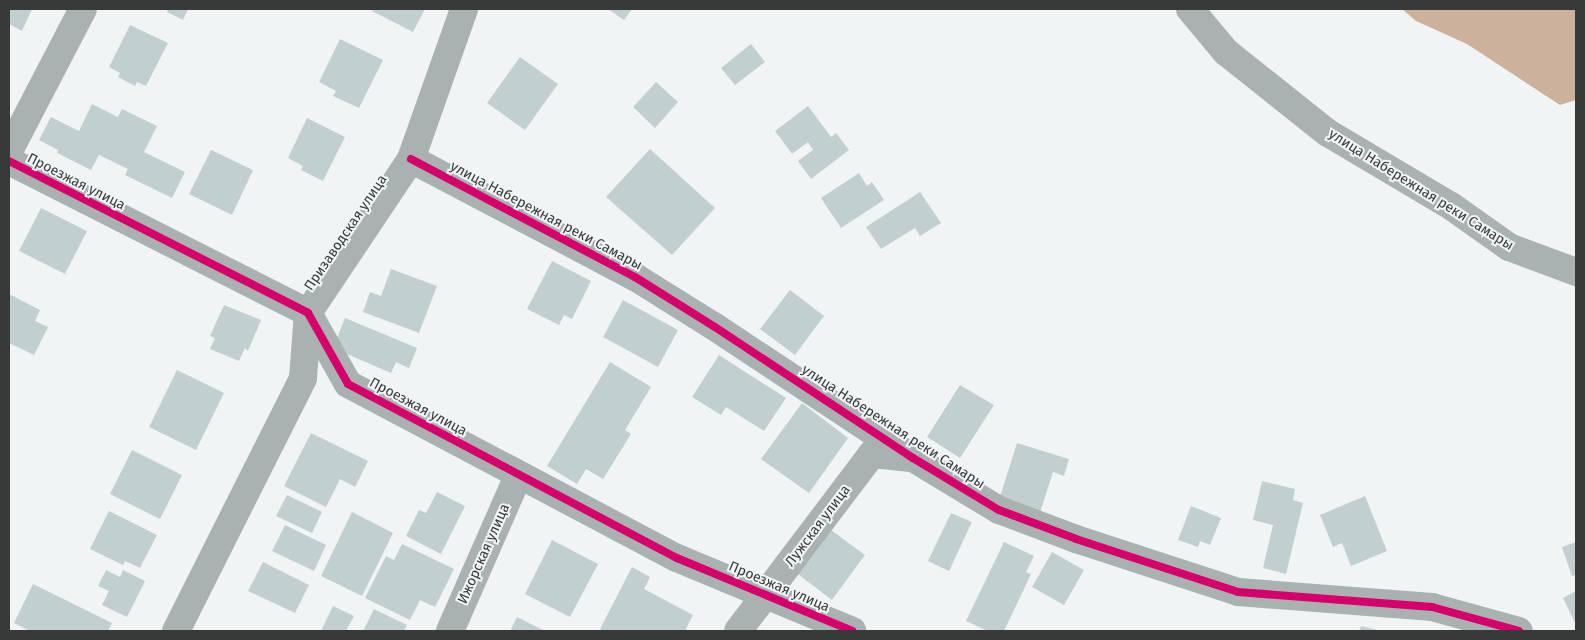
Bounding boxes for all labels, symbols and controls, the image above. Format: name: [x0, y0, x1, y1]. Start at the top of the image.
street label: улица Набережная реки Самары: [1325, 126, 1517, 254]
street label: Проезжая улица: [24, 150, 128, 214]
street label: улица Набережная реки Самары: [447, 158, 645, 274]
street label: Призаводская улица: [301, 172, 391, 294]
street label: улица Набережная реки Самары: [798, 361, 988, 493]
street label: Проезжая улица: [366, 374, 470, 440]
street label: Лужская улица: [782, 482, 854, 570]
street label: Ижорская улица: [454, 501, 514, 607]
street label: Проезжая улица: [726, 558, 832, 616]

